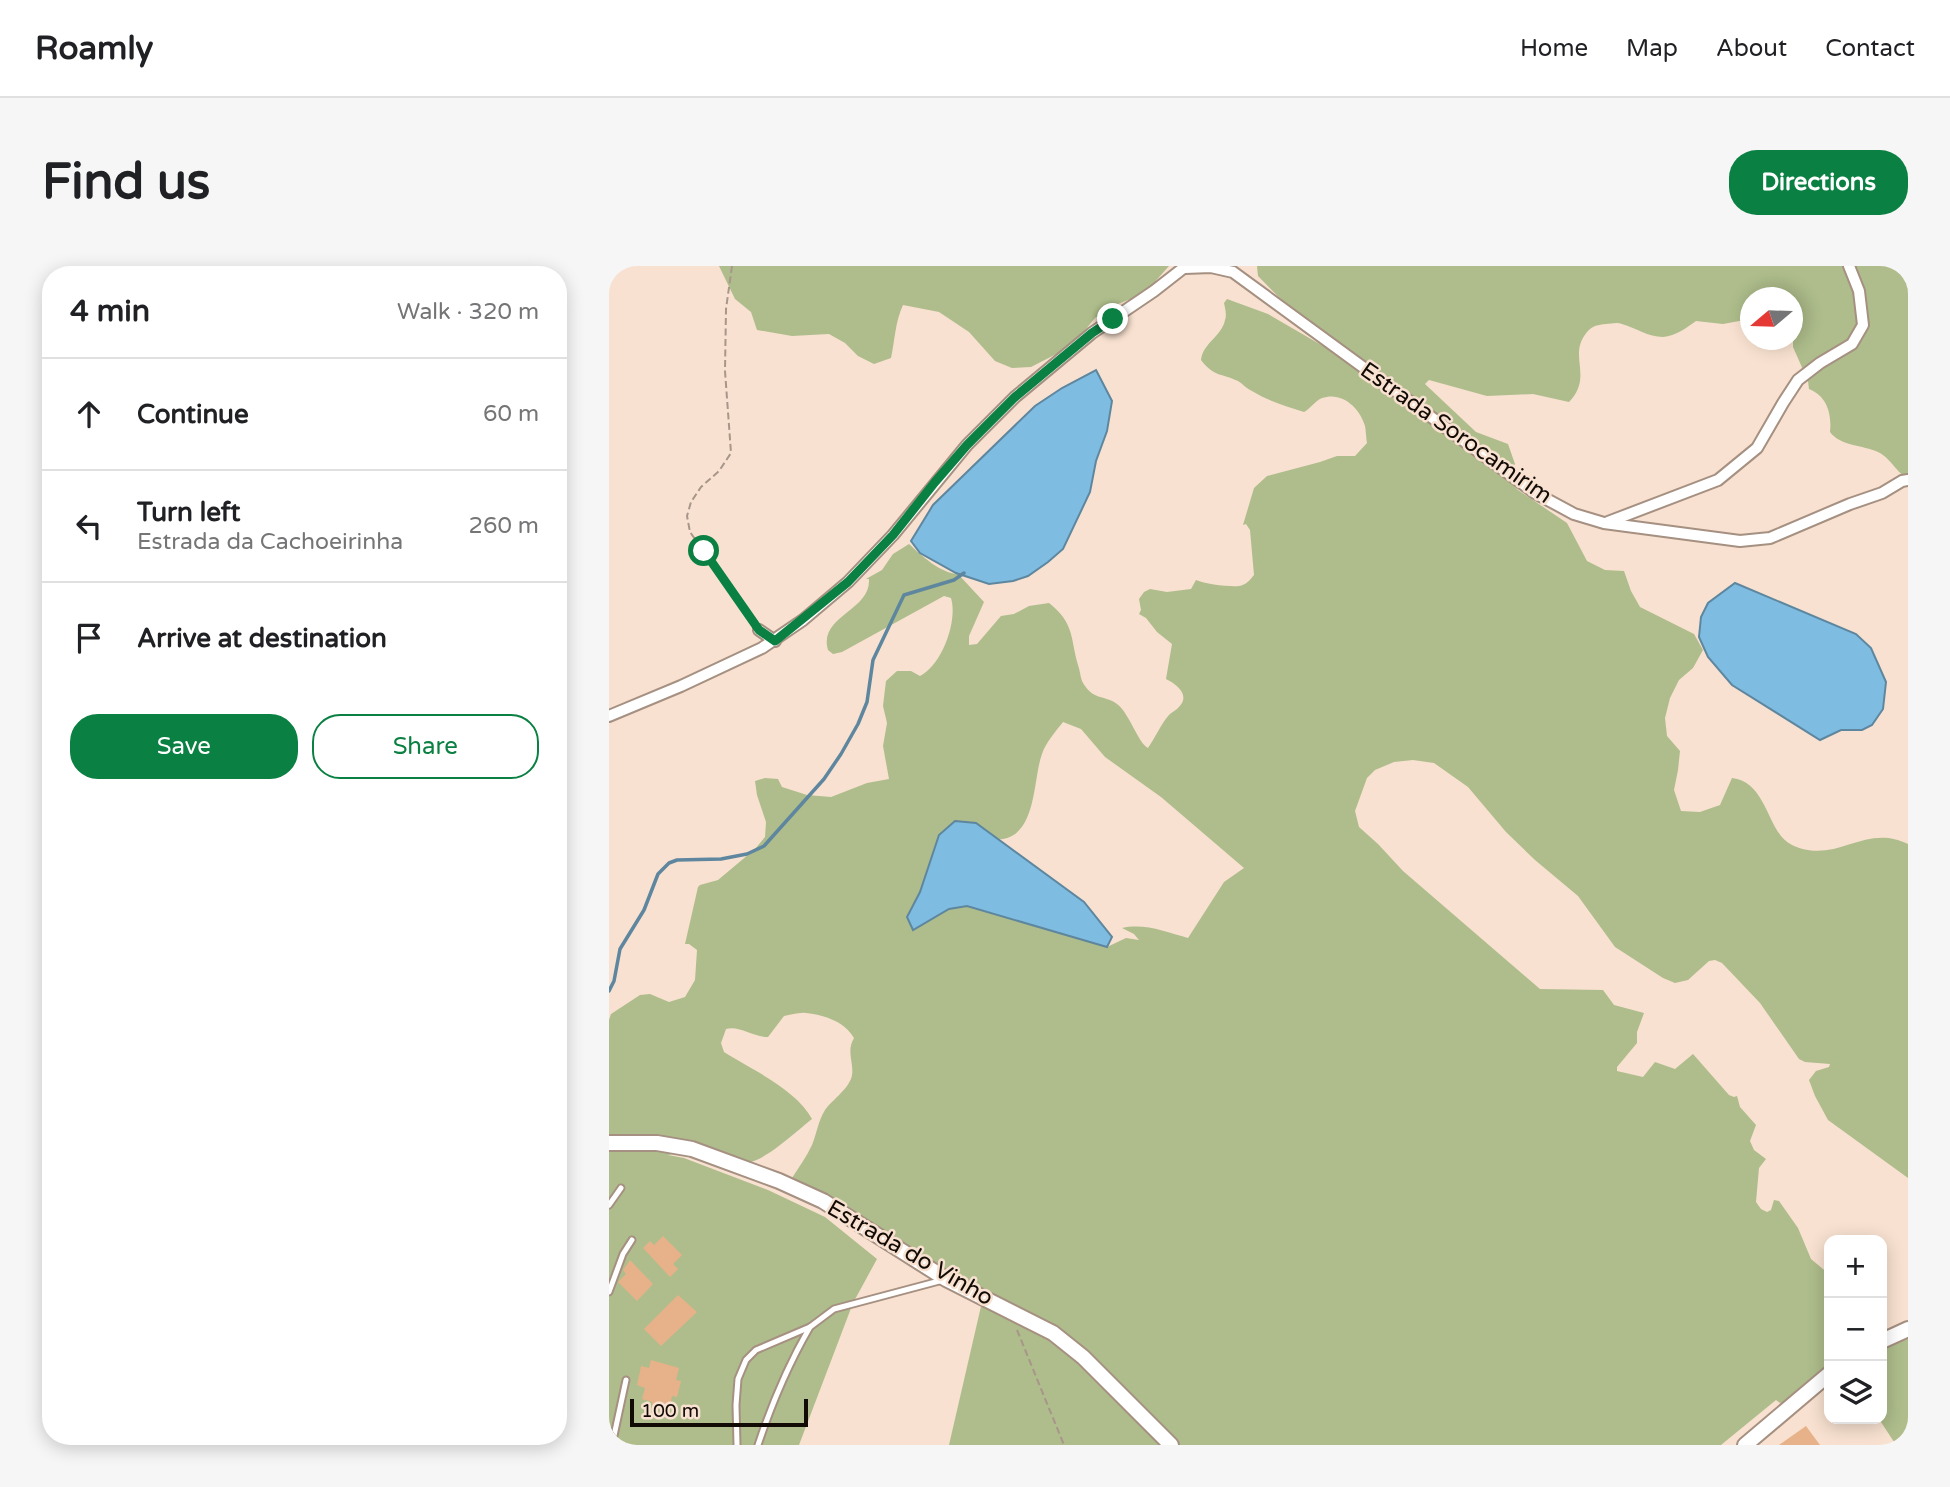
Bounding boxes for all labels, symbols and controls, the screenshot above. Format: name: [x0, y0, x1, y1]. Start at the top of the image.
text: Roamly: [35, 29, 153, 68]
text: Home: [1520, 34, 1588, 63]
text: Map: [1626, 34, 1678, 63]
text: About: [1716, 34, 1787, 63]
text: Contact: [1825, 34, 1915, 63]
button: Directions: [1729, 150, 1908, 215]
text: Find us: [42, 153, 210, 212]
north arrow: [1740, 287, 1803, 350]
text: 4 min: [70, 293, 150, 330]
text: Walk · 320 m: [397, 298, 539, 326]
route end: [1097, 303, 1128, 334]
street label: Estrada Sorocamirim: [1355, 356, 1557, 510]
icon: ahead: [70, 395, 108, 433]
text: Continue: [137, 399, 249, 430]
text: 60 m: [483, 400, 539, 428]
text: Turn left: [137, 497, 240, 528]
icon: left: [70, 507, 108, 545]
text: 260 m: [469, 512, 539, 540]
text: Estrada da Cachoeirinha: [137, 528, 403, 556]
route start: [688, 535, 719, 566]
icon: arrive: [70, 619, 108, 657]
text: Arrive at destination: [137, 623, 387, 654]
button: Save: [70, 714, 298, 779]
button: Share: [312, 714, 539, 779]
street label: Estrada do Vinho: [822, 1194, 998, 1312]
map controls: [1824, 1235, 1887, 1424]
button: +: [1824, 1235, 1887, 1298]
button: −: [1824, 1298, 1887, 1361]
button: layers: [1824, 1361, 1887, 1424]
scale bar: [630, 1396, 809, 1428]
text: 100 m: [641, 1400, 699, 1422]

